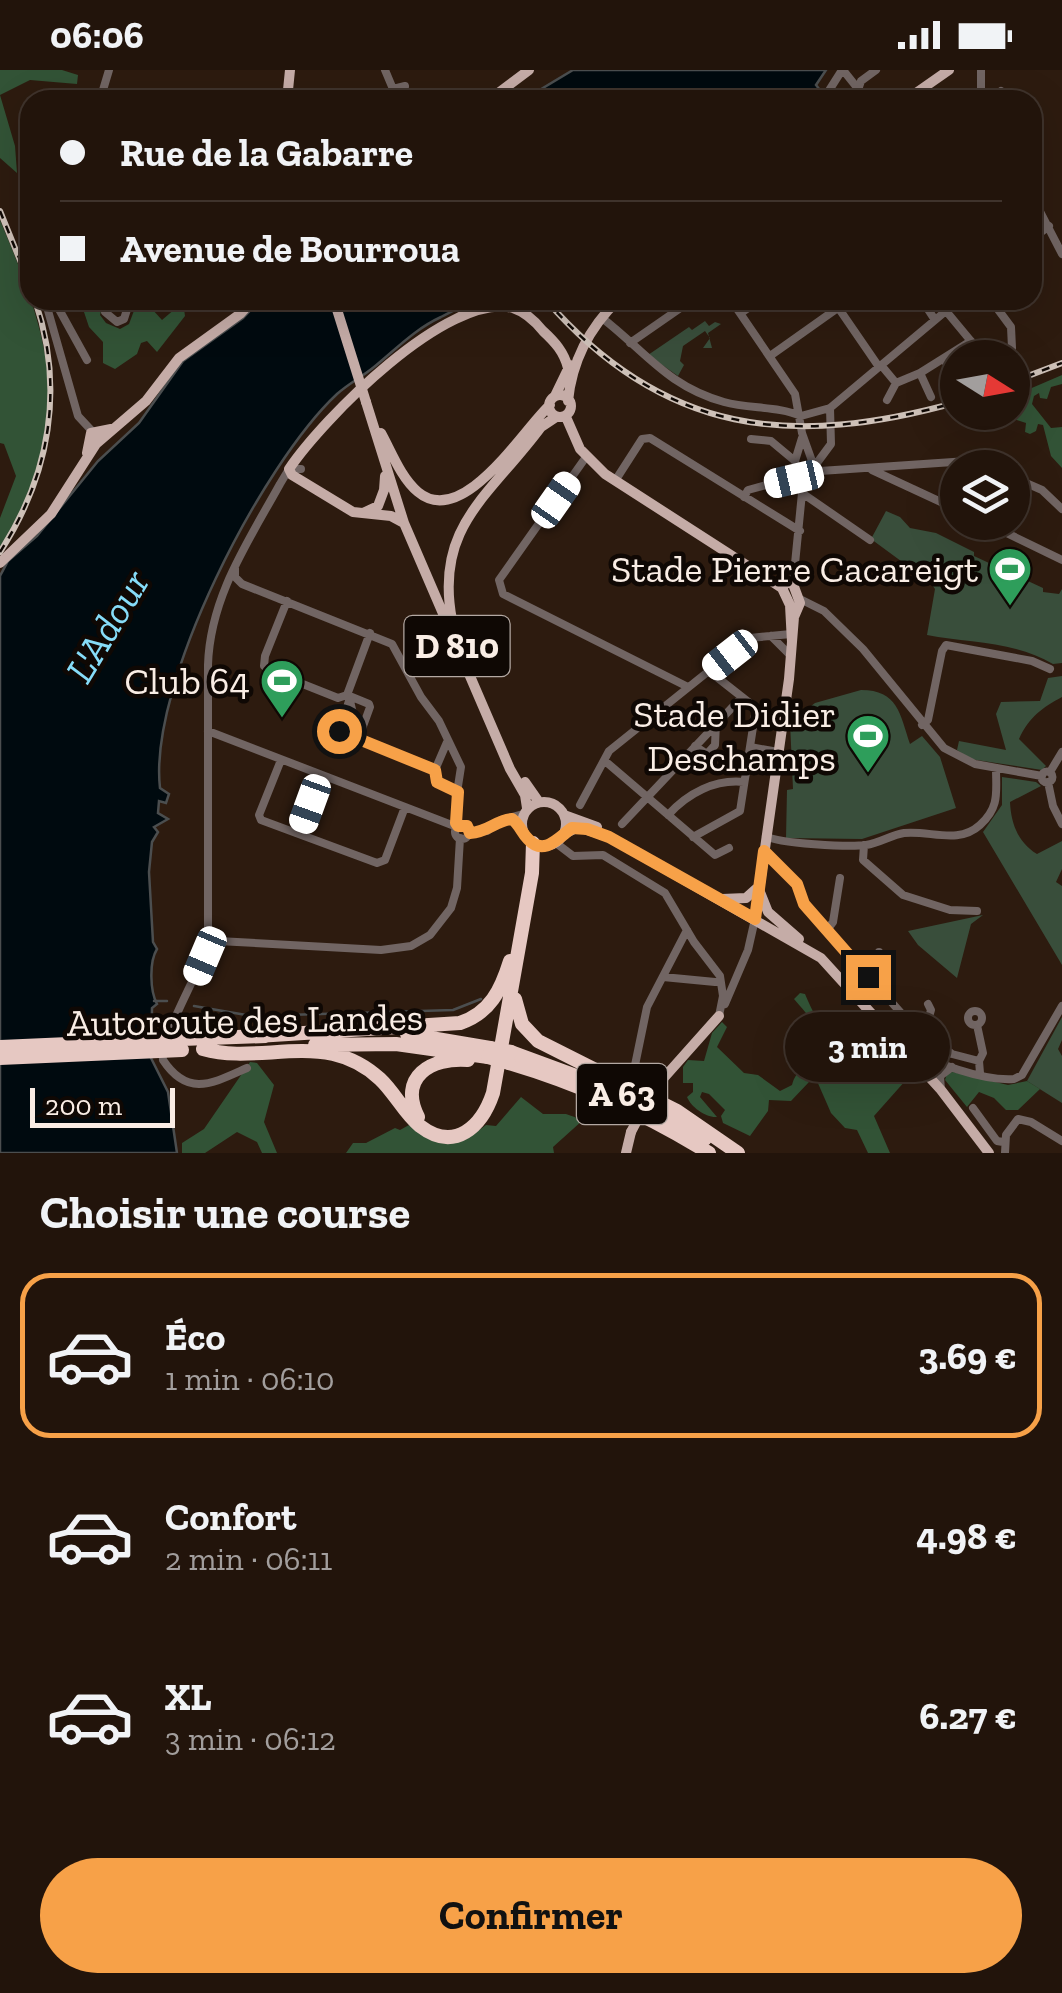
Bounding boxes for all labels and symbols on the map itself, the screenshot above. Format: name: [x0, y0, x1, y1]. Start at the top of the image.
north arrow: [940, 340, 1030, 430]
car: [761, 458, 827, 500]
car: [527, 467, 585, 533]
place label: Stade Pierre Cacareigt: [611, 546, 978, 592]
sports icon: Stade Pierre Cacareigt: [987, 546, 1033, 607]
water label: L'Adour: [55, 561, 159, 691]
road number: D 810: [404, 616, 510, 676]
car: [697, 625, 763, 685]
place label: Club 64: [124, 658, 250, 704]
sports icon: Club 64: [259, 658, 305, 719]
place label: Stade Didier Deschamps: [633, 691, 836, 781]
route start: [317, 709, 362, 754]
sports icon: Stade Didier Deschamps: [845, 713, 891, 774]
car: [286, 771, 334, 837]
car: [179, 923, 231, 989]
route end: [846, 955, 891, 1000]
street label: Autoroute des Landes: [66, 994, 424, 1046]
callout: 3 min: [786, 1012, 950, 1082]
road number: A 63: [577, 1064, 667, 1124]
scale bar: [30, 1083, 175, 1128]

